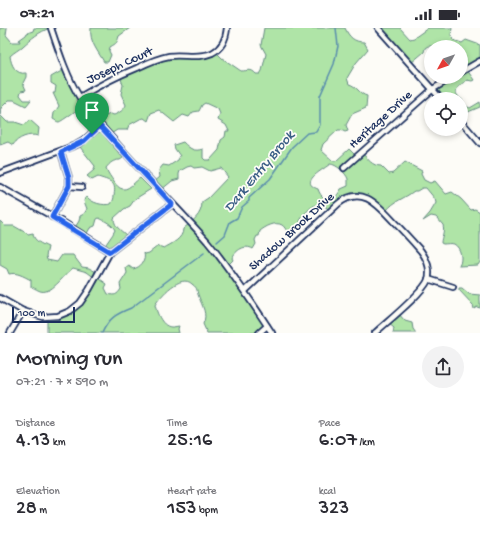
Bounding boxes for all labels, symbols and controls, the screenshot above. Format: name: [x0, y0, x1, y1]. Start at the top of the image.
text: 07:21: [20, 5, 54, 23]
north arrow: [424, 40, 468, 84]
map controls: [424, 40, 468, 136]
street label: Joseph Court: [84, 43, 157, 88]
street label: Heritage Drive: [346, 88, 416, 152]
button: locate: [424, 92, 468, 136]
pin: [75, 93, 109, 134]
icon: arrive: [81, 99, 103, 121]
water label: Dark Entry Brook: [221, 127, 300, 216]
street label: Shadow Brook Drive: [246, 190, 338, 274]
scale bar: [12, 305, 75, 324]
text: 100 m: [18, 308, 45, 320]
button: share: [422, 346, 464, 388]
text: Morning run: [16, 347, 122, 373]
text: 07:21 · 7 × 590 m: [16, 375, 108, 390]
text: Distance: [16, 418, 55, 430]
text: Time: [167, 418, 187, 430]
text: Pace: [319, 418, 340, 430]
text: 4.13: [16, 430, 50, 453]
text: 25:16: [167, 430, 212, 453]
text: 6:07: [319, 430, 357, 453]
text: km: [50, 437, 66, 449]
text: /km: [357, 437, 375, 449]
text: Elevation: [16, 486, 60, 498]
text: Heart rate: [167, 486, 217, 498]
text: kcal: [319, 486, 336, 498]
text: 28: [16, 498, 37, 521]
text: 153: [167, 498, 196, 521]
text: 323: [319, 498, 349, 521]
text: m: [37, 505, 47, 517]
text: bpm: [196, 505, 218, 517]

